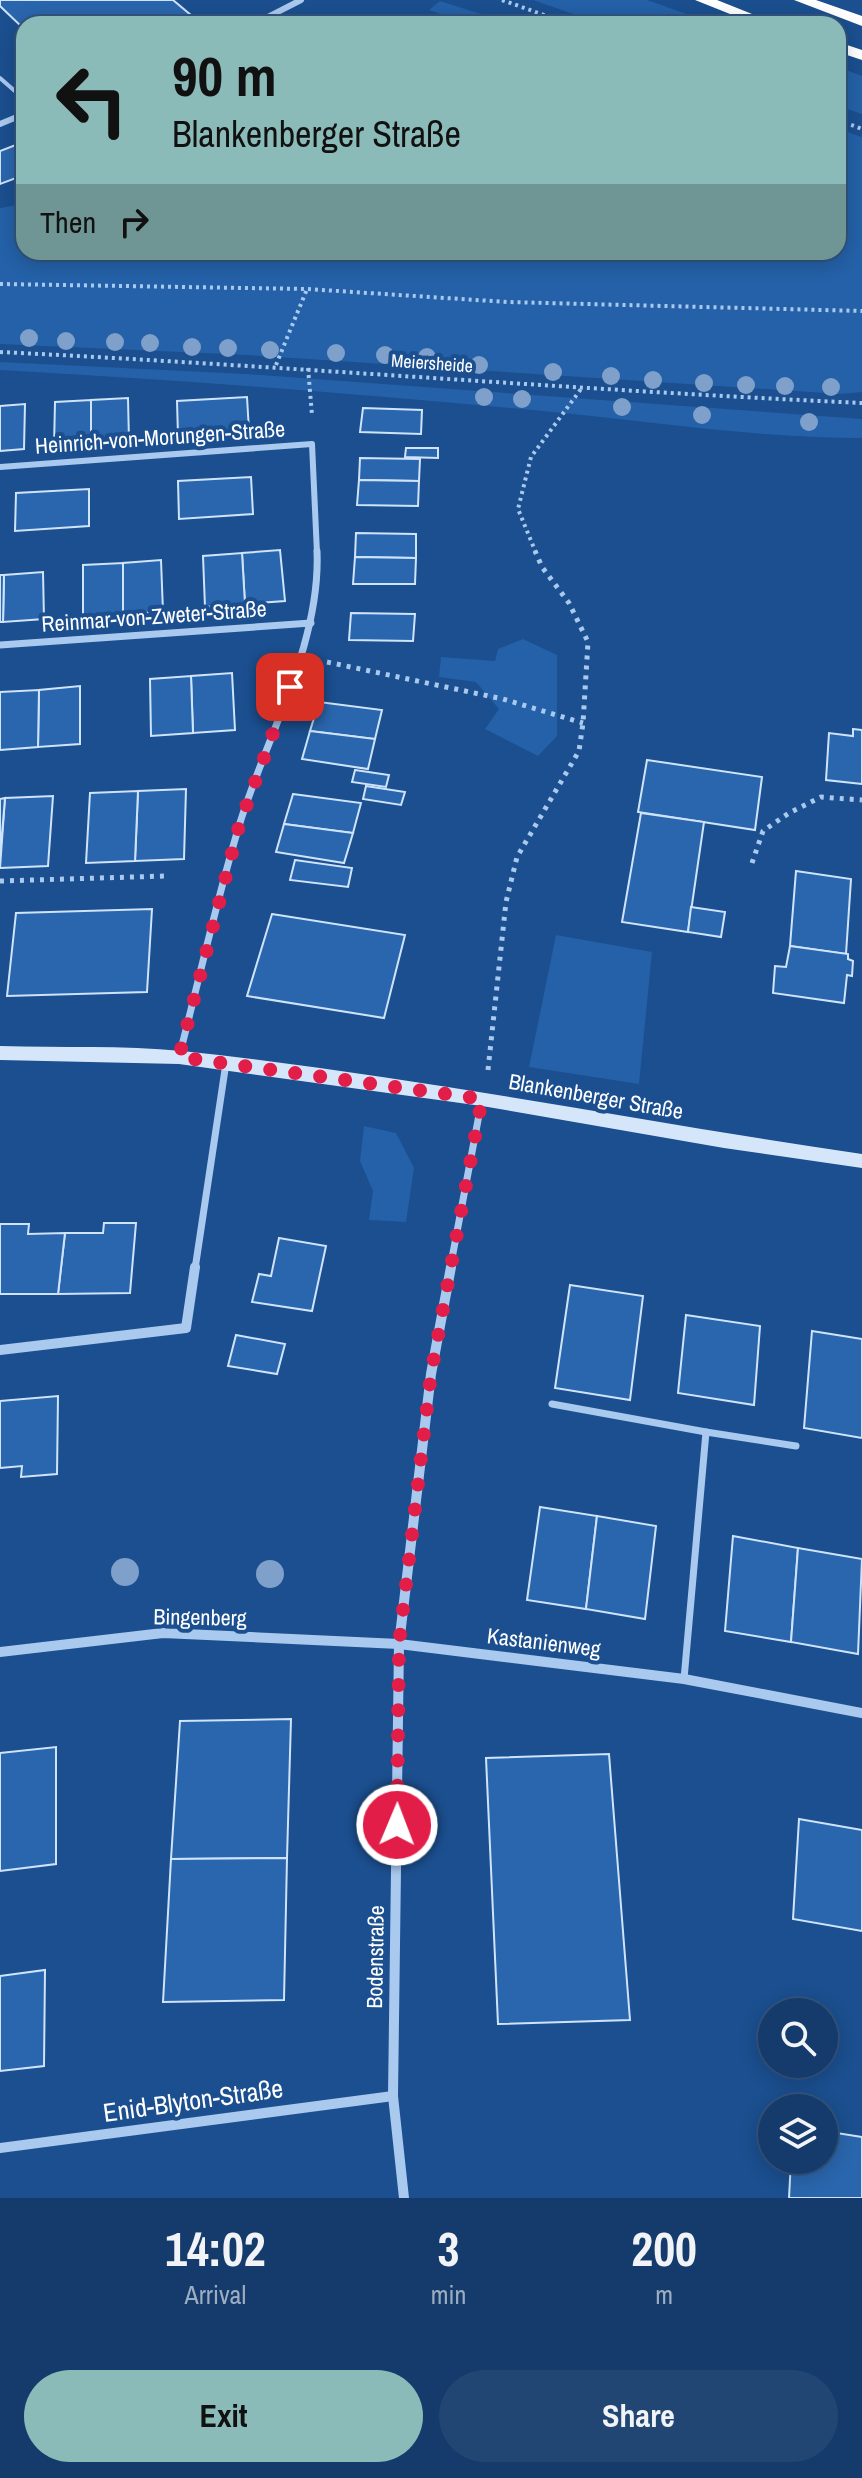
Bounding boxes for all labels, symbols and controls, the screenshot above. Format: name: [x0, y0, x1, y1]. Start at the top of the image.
text: 90 m: [172, 38, 277, 113]
icon: left: [40, 48, 144, 152]
text: Blankenberger Straße: [172, 110, 461, 158]
icon: right: [112, 200, 156, 244]
text: Then: [40, 202, 96, 242]
street label: Meiersheide: [390, 348, 474, 378]
street label: Heinrich-von-Morungen-Straße: [34, 413, 286, 461]
street label: Reinmar-von-Zweter-Straße: [40, 593, 268, 639]
pin: [256, 653, 324, 721]
icon: arrive: [268, 665, 312, 709]
street label: Blankenberger Straße: [506, 1066, 686, 1126]
street label: Bingenberg: [153, 1601, 247, 1633]
street label: Kastanienweg: [485, 1620, 603, 1664]
position arrow: [355, 1783, 439, 1867]
street label: Bodenstraße: [359, 1905, 391, 2009]
map controls: [758, 1998, 838, 2174]
button: search: [758, 1998, 838, 2078]
street label: Enid-Blyton-Straße: [101, 2070, 285, 2130]
button: layers: [758, 2094, 838, 2174]
text: 14:02: [165, 2216, 266, 2281]
text: 3: [438, 2216, 459, 2281]
text: 200: [631, 2216, 697, 2281]
text: Arrival: [185, 2277, 246, 2312]
text: min: [431, 2277, 466, 2312]
text: m: [655, 2277, 673, 2312]
button: Exit: [24, 2370, 423, 2462]
button: Share: [439, 2370, 838, 2462]

